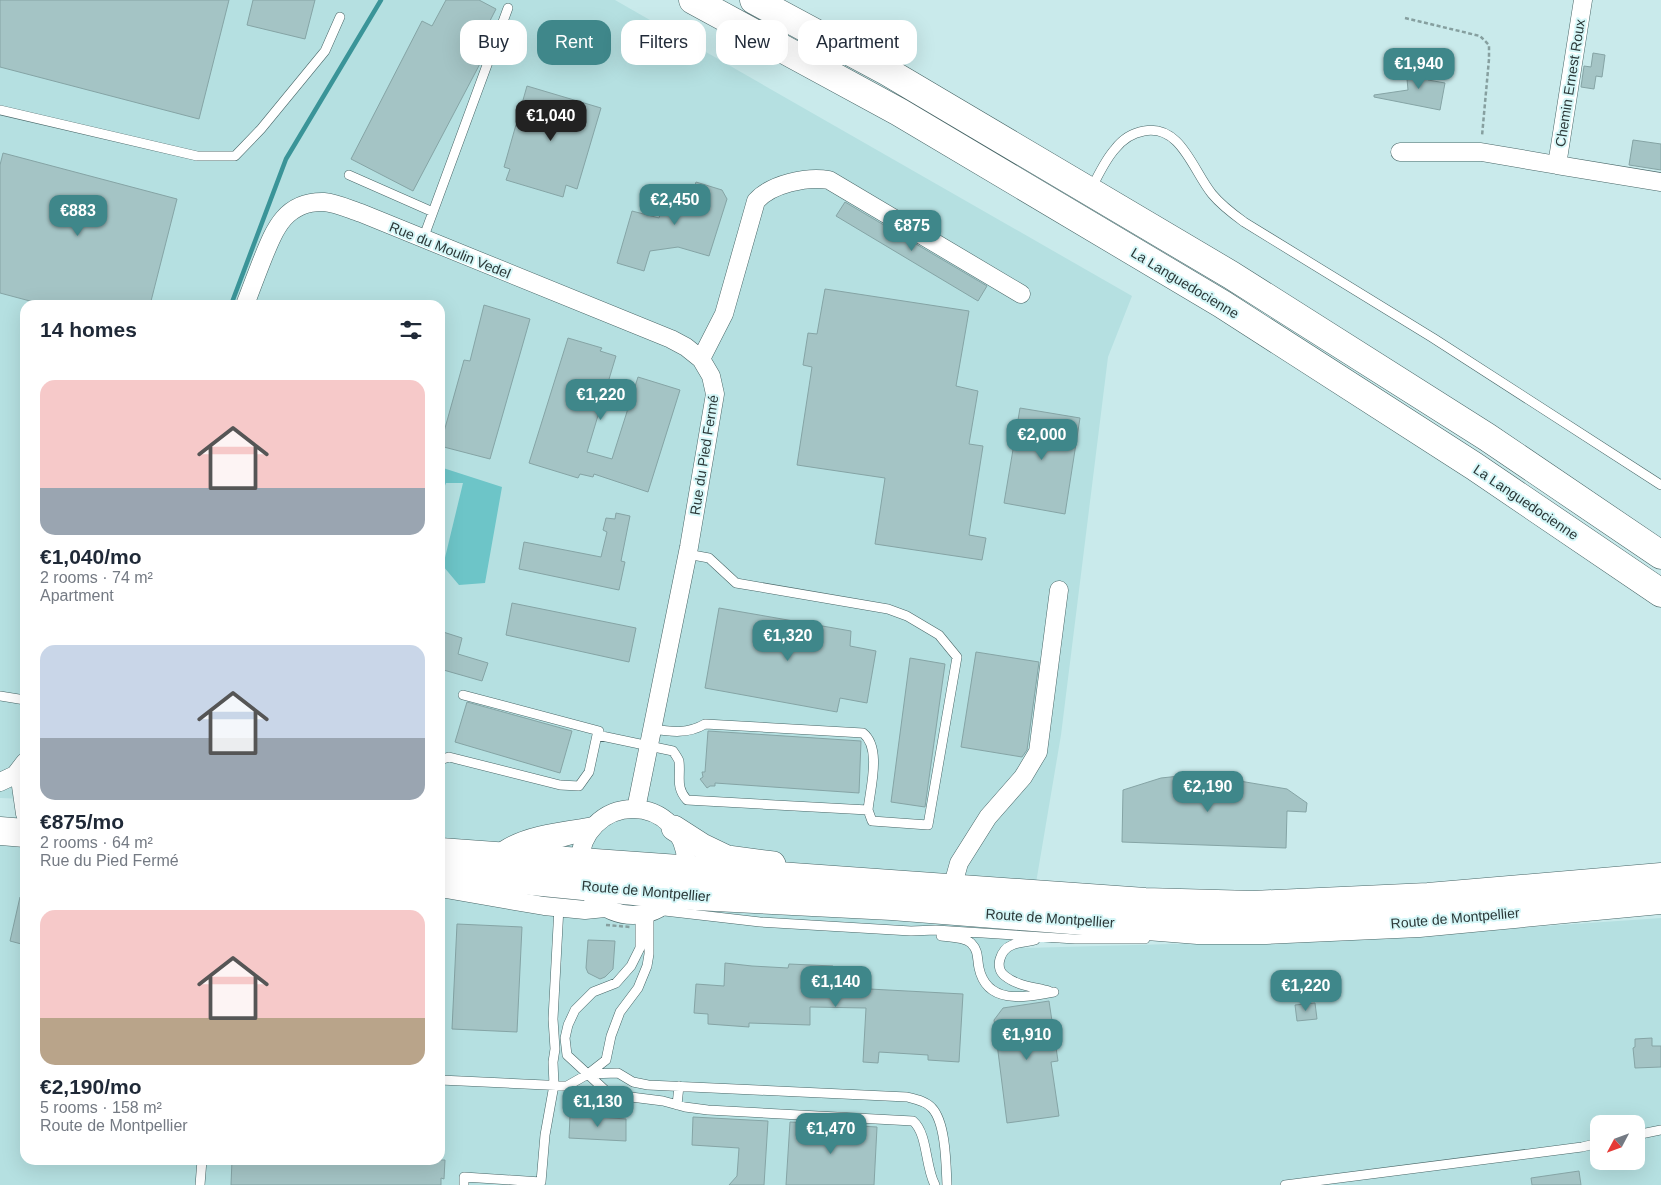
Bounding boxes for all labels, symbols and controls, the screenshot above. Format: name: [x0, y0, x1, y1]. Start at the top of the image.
street label: Chemin Ernest Roux: [1552, 18, 1588, 148]
chip: Buy: [460, 20, 527, 65]
chip: Rent: [537, 20, 611, 65]
chip: Filters: [621, 20, 706, 65]
chip: New: [716, 20, 788, 65]
chip: Apartment: [798, 20, 917, 65]
pin: €1,940: [1378, 48, 1460, 90]
text: €1,940: [1395, 55, 1443, 72]
pin: €1,040: [510, 100, 592, 142]
text: €1,040: [527, 107, 575, 124]
pin: €2,450: [634, 184, 716, 226]
text: €2,450: [651, 191, 699, 208]
pin: €883: [48, 194, 108, 237]
text: €883: [60, 202, 96, 219]
pin: €875: [882, 210, 942, 252]
text: €875: [894, 217, 930, 234]
street label: Rue du Moulin Vedel: [387, 218, 513, 282]
street label: La Languedocienne: [1128, 244, 1242, 322]
icon: filters: [397, 316, 425, 344]
text: 14 homes: [40, 318, 137, 341]
pin: €1,220: [560, 378, 642, 421]
text: €1,220: [577, 386, 625, 403]
street label: Rue du Pied Fermé: [687, 394, 721, 516]
icon: home: [188, 413, 278, 503]
pin: €2,000: [1001, 418, 1083, 461]
text: €2,000: [1018, 426, 1066, 443]
street label: La Languedocienne: [1471, 461, 1582, 543]
text: €1,040/mo: [40, 545, 142, 568]
text: 2 rooms · 74 m²: [40, 569, 153, 586]
text: Apartment: [40, 587, 114, 604]
pin: €1,320: [747, 620, 829, 662]
text: €1,320: [764, 627, 812, 644]
icon: home: [188, 678, 278, 768]
pin: €2,190: [1167, 770, 1249, 813]
text: €2,190: [1184, 778, 1232, 795]
text: €875/mo: [40, 810, 124, 833]
text: 2 rooms · 64 m²: [40, 834, 153, 851]
text: Rue du Pied Fermé: [40, 852, 179, 869]
street label: Route de Montpellier: [581, 877, 711, 905]
street label: Route de Montpellier: [1390, 904, 1520, 932]
street label: Route de Montpellier: [985, 906, 1115, 931]
icon: home: [188, 943, 278, 1033]
pin: €1,140: [795, 966, 877, 1008]
pin: €1,220: [1265, 970, 1347, 1012]
text: €1,140: [812, 973, 860, 990]
text: €1,220: [1282, 977, 1330, 994]
pin: €1,910: [986, 1018, 1068, 1061]
text: €1,910: [1003, 1026, 1051, 1043]
text: €2,190/mo: [40, 1075, 142, 1098]
pin: €1,130: [557, 1086, 639, 1128]
text: €1,130: [574, 1093, 622, 1110]
text: 5 rooms · 158 m²: [40, 1099, 162, 1116]
pin: €1,470: [790, 1112, 872, 1155]
north arrow: [1590, 1115, 1645, 1170]
map controls: [1590, 1115, 1645, 1170]
text: Route de Montpellier: [40, 1117, 188, 1134]
text: €1,470: [807, 1120, 855, 1137]

